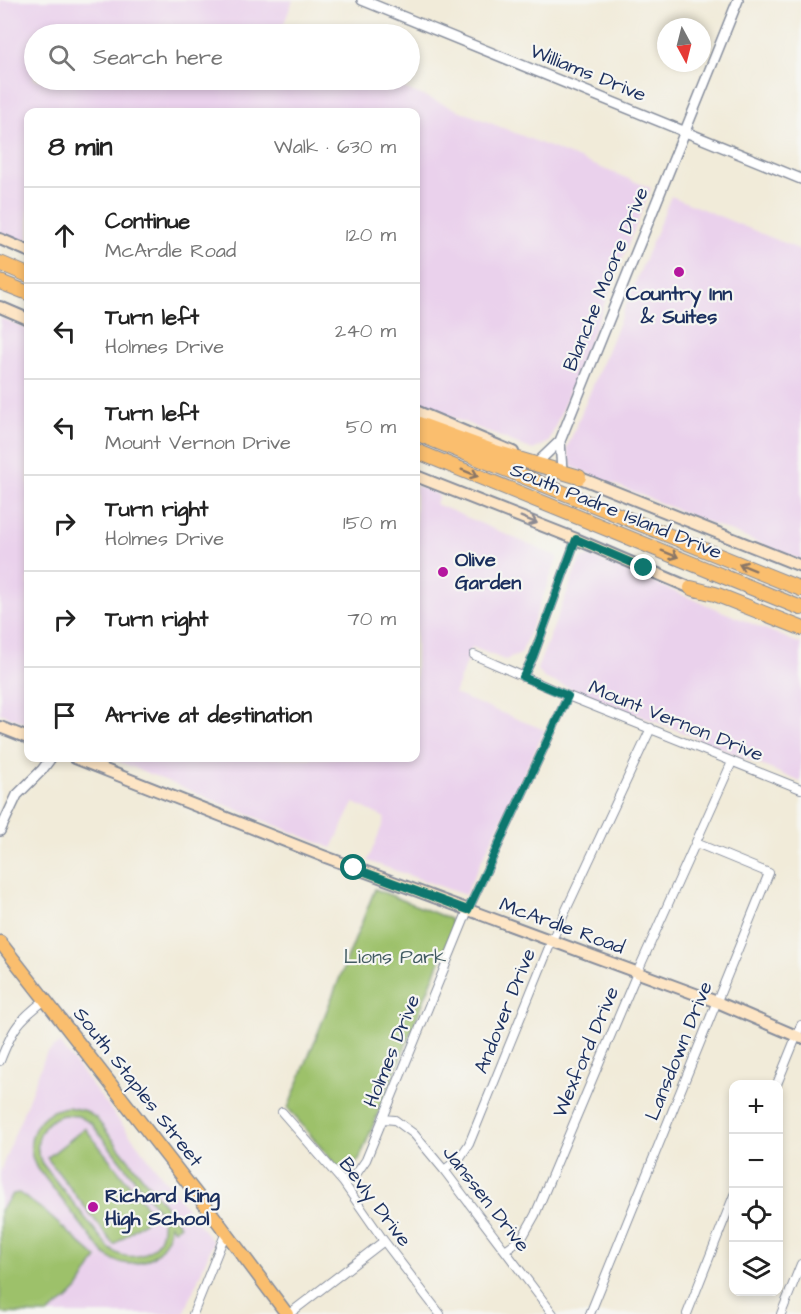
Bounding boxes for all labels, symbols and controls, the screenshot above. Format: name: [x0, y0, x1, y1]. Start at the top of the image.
north arrow: [657, 18, 711, 72]
search box: [24, 24, 420, 90]
street label: Williams Drive: [526, 37, 651, 109]
icon: search: [45, 41, 78, 74]
text: Search here: [93, 42, 223, 73]
text: 8 min: [48, 129, 112, 165]
text: Walk · 630 m: [274, 133, 396, 161]
street label: Blanche Moore Drive: [556, 183, 656, 375]
text: Continue: [105, 206, 190, 237]
icon: ahead: [48, 219, 81, 252]
text: 120 m: [346, 221, 396, 249]
text: McArdle Road: [105, 237, 236, 265]
marker: Country Inn & Suites: [672, 265, 686, 279]
place label: Country Inn & Suites: [626, 280, 732, 331]
text: Turn left: [105, 302, 199, 333]
icon: left: [48, 315, 81, 348]
text: 240 m: [335, 317, 396, 345]
text: Holmes Drive: [105, 333, 224, 361]
text: Turn left: [105, 398, 199, 429]
icon: left: [48, 411, 81, 444]
text: 50 m: [346, 413, 396, 441]
text: Mount Vernon Drive: [105, 429, 291, 457]
street label: South Padre Island Drive: [506, 456, 726, 566]
one-way arrow: [460, 468, 478, 479]
text: Turn right: [105, 494, 208, 525]
icon: right: [48, 507, 81, 540]
text: 150 m: [343, 509, 396, 537]
one-way arrow: [519, 515, 537, 526]
text: Holmes Drive: [105, 525, 224, 553]
place label: Olive Garden: [455, 546, 521, 597]
one-way arrow: [660, 549, 679, 560]
route end: [630, 554, 656, 580]
one-way arrow: [738, 561, 757, 572]
marker: Olive Garden: [436, 565, 450, 579]
icon: right: [48, 603, 81, 636]
text: Turn right: [105, 604, 208, 635]
text: 70 m: [348, 605, 396, 633]
street label: Mount Vernon Drive: [585, 673, 768, 769]
icon: arrive: [48, 699, 81, 732]
text: Arrive at destination: [105, 700, 312, 731]
route start: [340, 854, 366, 880]
street label: McArdle Road: [496, 890, 628, 962]
park label: Lions Park: [344, 943, 446, 971]
street label: Andover Drive: [467, 944, 543, 1078]
street label: Lansdown Drive: [638, 977, 720, 1125]
street label: Wexford Drive: [546, 982, 626, 1122]
street label: Holmes Drive: [357, 990, 427, 1111]
street label: South Staples Street: [67, 1001, 209, 1173]
map controls: [729, 1080, 783, 1296]
button: +: [729, 1080, 783, 1134]
button: −: [729, 1134, 783, 1188]
street label: Janssen Drive: [436, 1140, 537, 1258]
street label: Bevly Drive: [331, 1151, 418, 1253]
place label: Richard King High School: [105, 1182, 220, 1234]
button: locate: [729, 1188, 783, 1242]
marker: Richard King High School: [86, 1200, 100, 1214]
button: layers: [729, 1242, 783, 1296]

